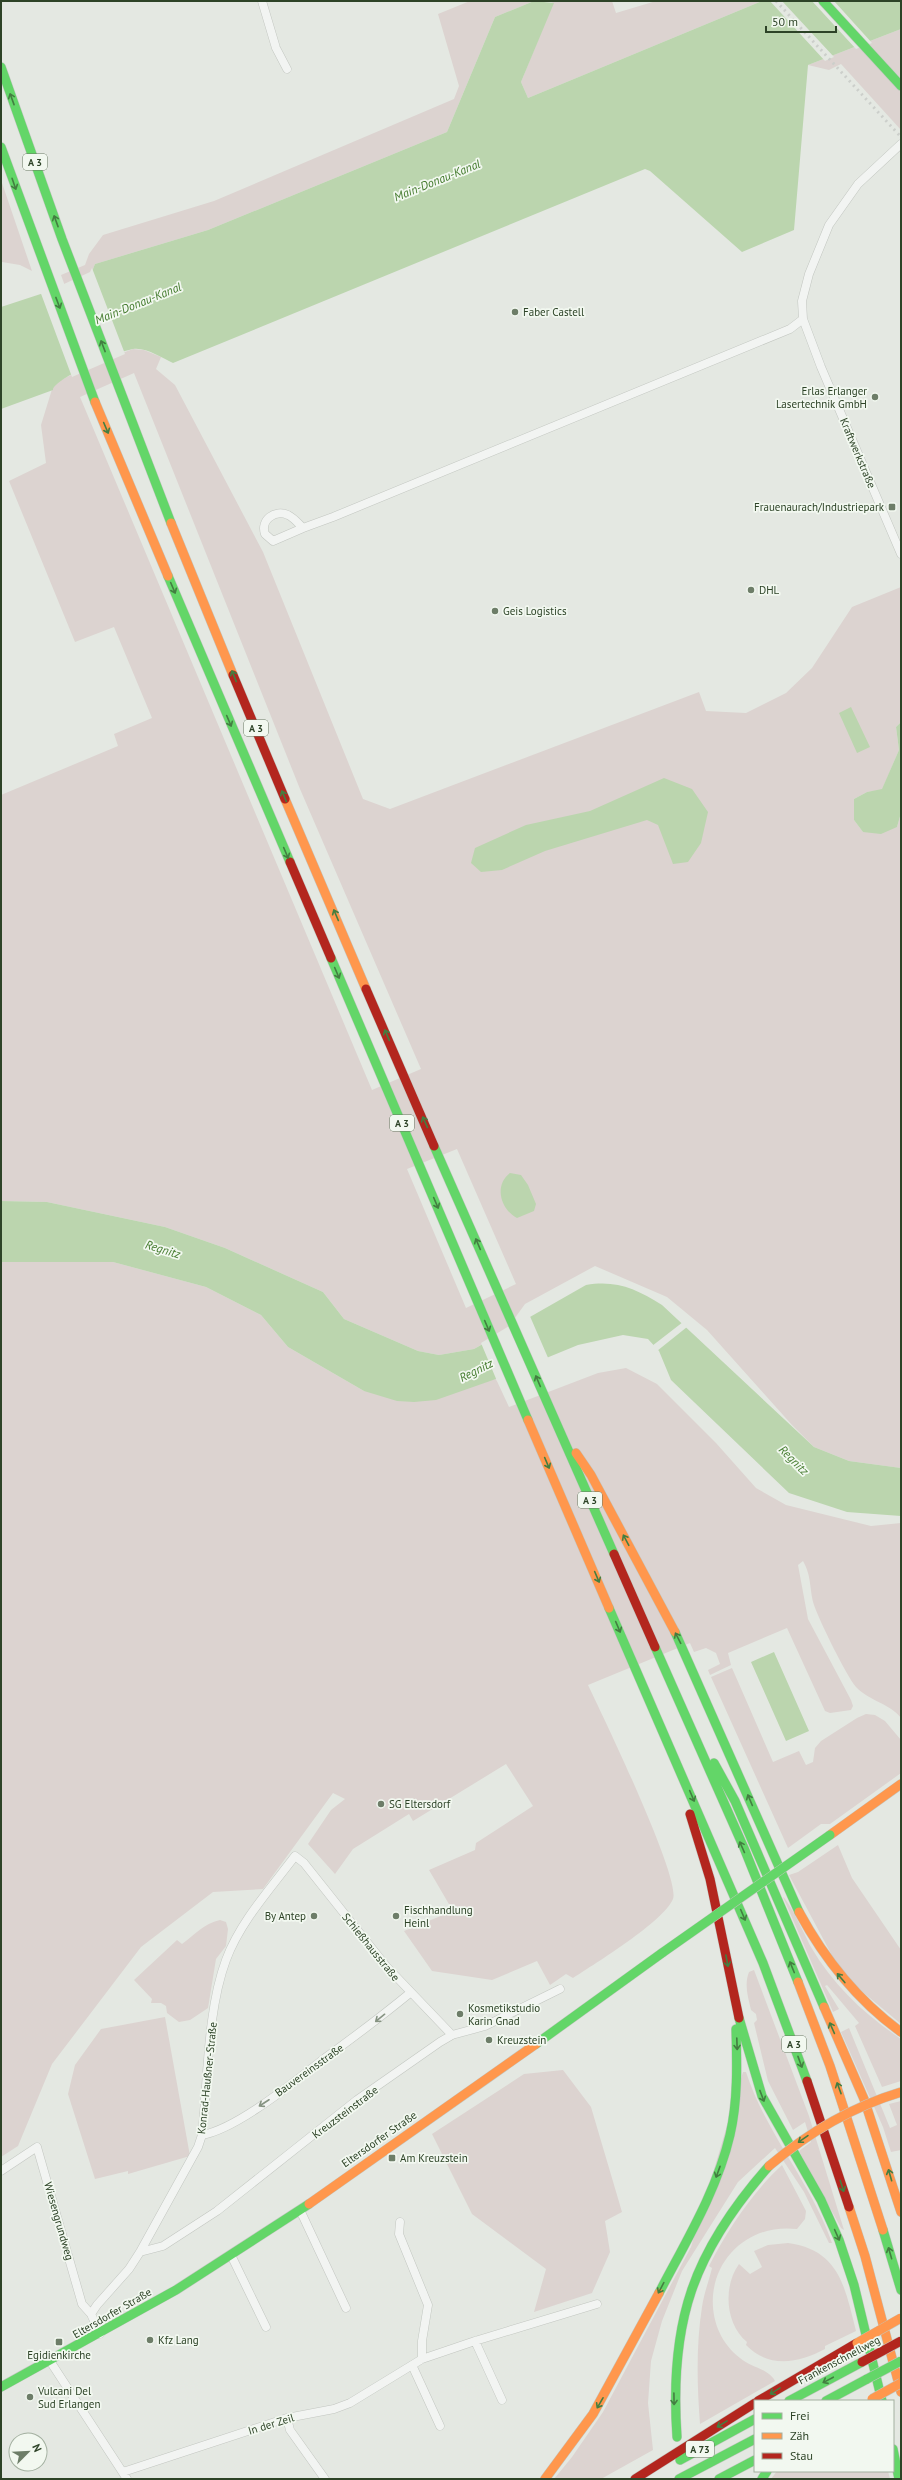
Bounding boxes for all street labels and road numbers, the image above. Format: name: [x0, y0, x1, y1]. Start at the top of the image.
road number: A 3: [23, 154, 47, 170]
street label: Kraftwerkstraße: [837, 416, 879, 491]
road number: A 3: [244, 720, 268, 736]
road number: A 3: [390, 1115, 414, 1131]
road number: A 3: [578, 1492, 602, 1508]
street label: Schießhausstraße: [339, 1910, 403, 1984]
street label: Konrad-Haußner-Straße: [194, 2021, 220, 2135]
road number: A 3: [782, 2036, 806, 2052]
street label: Bauvereinsstraße: [272, 2040, 346, 2100]
street label: Kreuzsteinstraße: [309, 2082, 381, 2141]
street label: Eltersdorfer Straße: [339, 2108, 420, 2170]
street label: Wiesengrundweg: [41, 2180, 77, 2262]
street label: Eltersdorfer Straße: [70, 2285, 154, 2341]
street label: Frankenschnellweg: [796, 2333, 882, 2387]
street label: In der Zeil: [246, 2410, 296, 2438]
road number: A 73: [686, 2441, 714, 2457]

